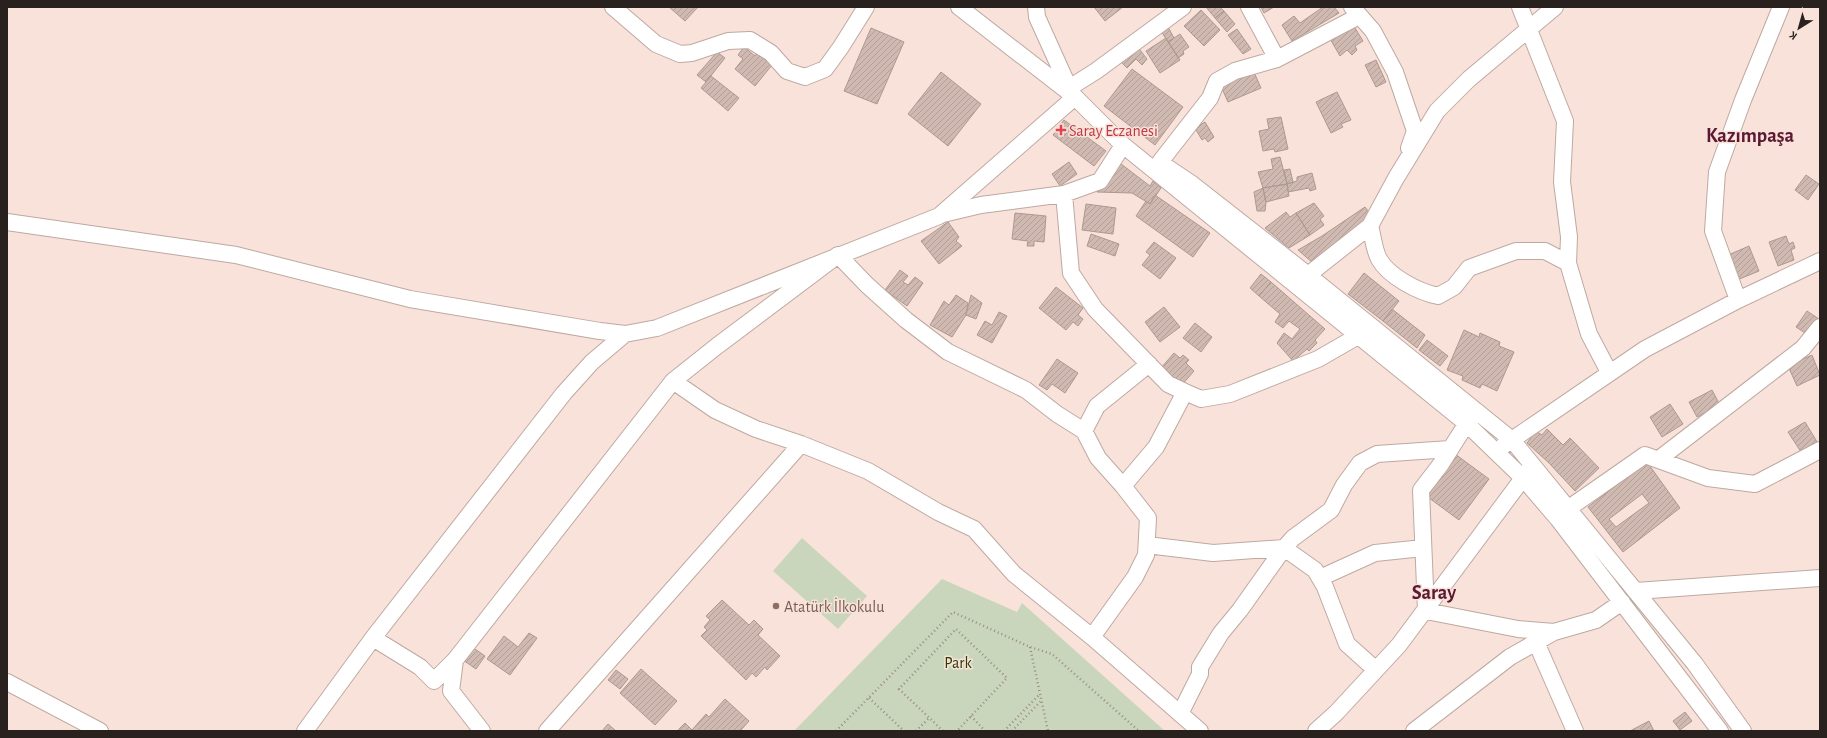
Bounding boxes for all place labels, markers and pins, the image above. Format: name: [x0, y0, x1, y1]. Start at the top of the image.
place label: Saray Eczanesi: [1069, 123, 1158, 140]
marker: Saray Eczanesi: [1056, 125, 1066, 135]
place label: Atatürk İlkokulu: [784, 597, 884, 615]
marker: Atatürk İlkokulu: [771, 601, 781, 611]

